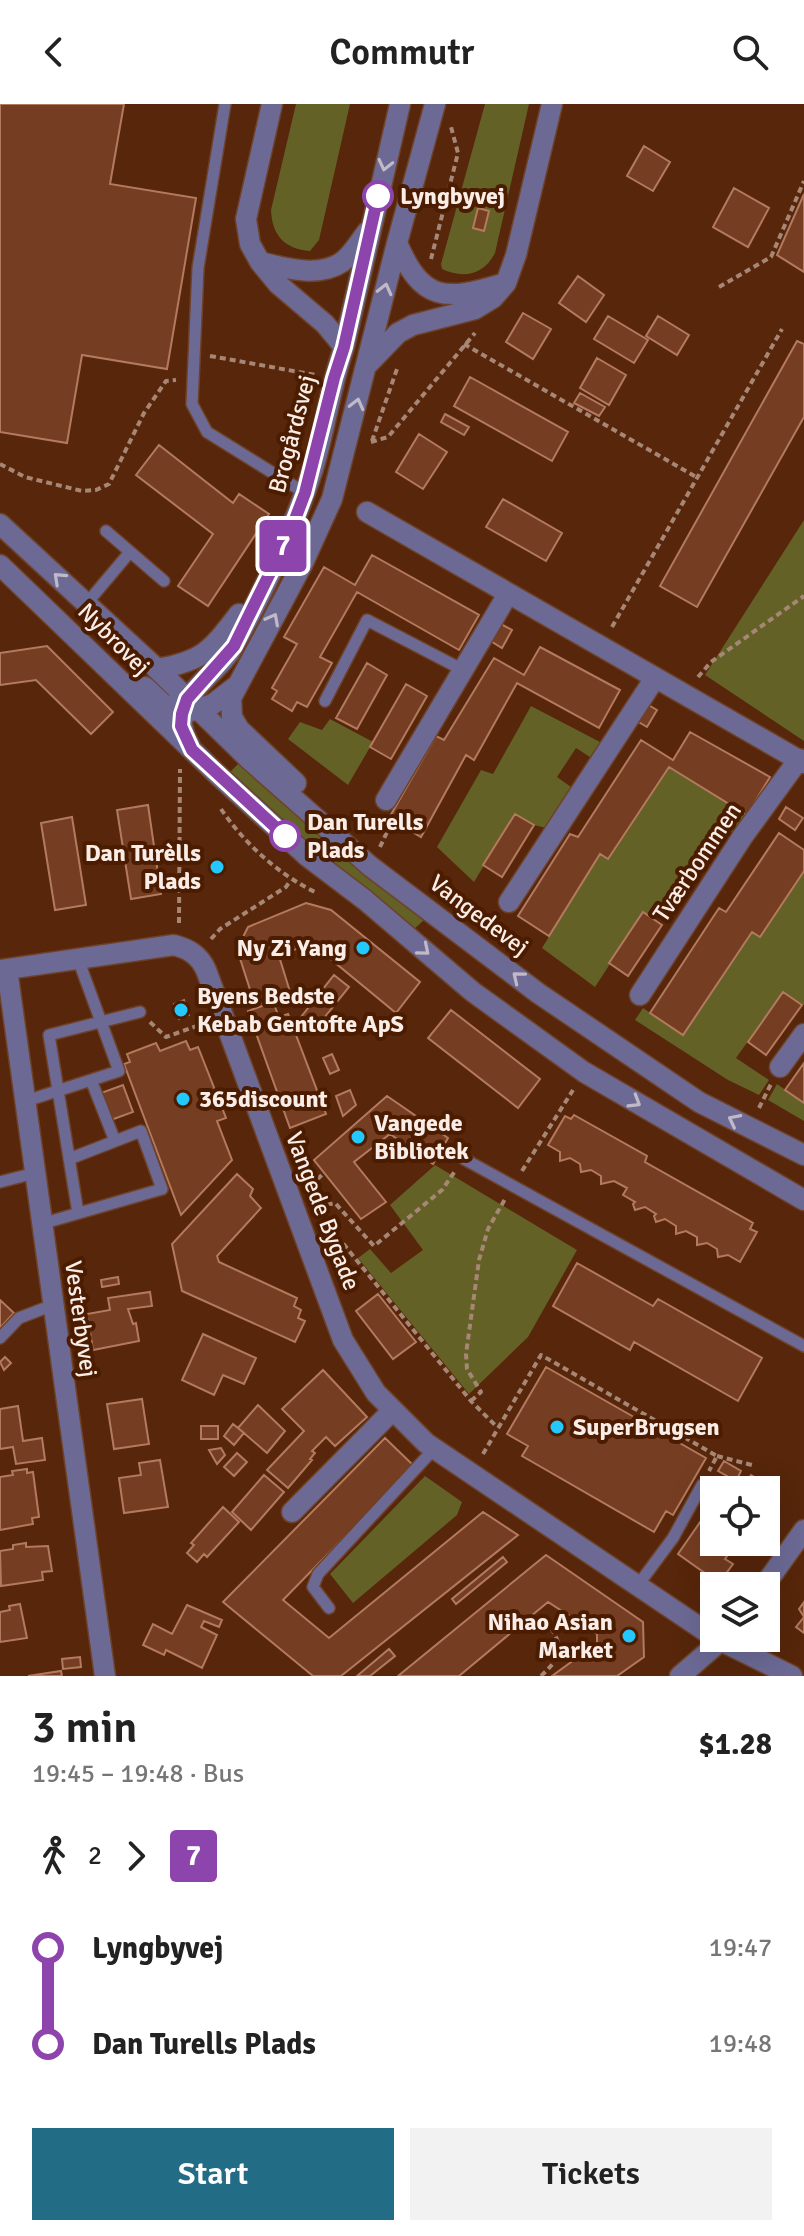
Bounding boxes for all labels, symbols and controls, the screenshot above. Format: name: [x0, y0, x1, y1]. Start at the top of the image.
icon: back: [32, 30, 76, 74]
text: Commutr: [330, 30, 474, 75]
icon: search: [728, 30, 772, 74]
one-way arrow: [378, 158, 395, 172]
marker: Lyngbyvej: [363, 181, 393, 211]
place label: Lyngbyvej: [400, 181, 505, 211]
one-way arrow: [376, 282, 393, 296]
street label: Brogårdsvej: [262, 372, 322, 496]
one-way arrow: [347, 398, 364, 412]
line badge: 7: [257, 520, 309, 572]
text: 7: [275, 529, 291, 563]
one-way arrow: [54, 573, 69, 587]
street label: Nybrovej: [72, 597, 156, 681]
one-way arrow: [264, 613, 279, 627]
street label: Tværbommen: [646, 797, 748, 927]
place label: Dan Turells Plads: [307, 807, 424, 865]
marker: Dan Turells Plads: [270, 821, 300, 851]
place label: Dan Turèlls Plads: [85, 838, 201, 896]
marker: Dan Turèlls Plads: [208, 858, 226, 876]
street label: Vangedevej: [423, 868, 535, 962]
place label: Ny Zi Yang: [237, 933, 347, 963]
marker: Ny Zi Yang: [354, 939, 372, 957]
one-way arrow: [415, 940, 430, 955]
one-way arrow: [512, 972, 527, 986]
place label: Byens Bedste Kebab Gentofte ApS: [197, 981, 404, 1039]
marker: Byens Bedste Kebab Gentofte ApS: [172, 1001, 190, 1019]
place label: 365discount: [199, 1084, 328, 1114]
marker: 365discount: [174, 1090, 192, 1108]
one-way arrow: [626, 1092, 641, 1108]
place label: Vangede Bibliotek: [374, 1108, 469, 1166]
one-way arrow: [728, 1114, 743, 1129]
street label: Vangede Bygade: [279, 1127, 367, 1295]
marker: Vangede Bibliotek: [349, 1128, 367, 1146]
street label: Vesterbyvej: [58, 1259, 104, 1379]
place label: SuperBrugsen: [573, 1412, 720, 1442]
marker: SuperBrugsen: [548, 1418, 566, 1436]
map controls: [700, 1476, 780, 1652]
button: locate: [700, 1476, 780, 1556]
button: layers: [700, 1572, 780, 1652]
place label: Nihao Asian Market: [487, 1607, 613, 1665]
marker: Nihao Asian Market: [620, 1627, 638, 1645]
text: 3 min: [32, 1701, 137, 1755]
text: $1.28: [699, 1726, 772, 1763]
text: 19:45 – 19:48 · Bus: [32, 1758, 244, 1790]
icon: walk: [32, 1834, 76, 1878]
icon: forward: [114, 1834, 158, 1878]
text: 7: [186, 1839, 201, 1873]
text: 2: [88, 1840, 102, 1872]
text: Lyngbyvej: [92, 1930, 223, 1967]
text: 19:47: [709, 1932, 772, 1964]
text: Dan Turells Plads: [92, 2026, 316, 2063]
text: 19:48: [709, 2028, 772, 2060]
button: Start: [32, 2128, 394, 2220]
button: Tickets: [410, 2128, 772, 2220]

